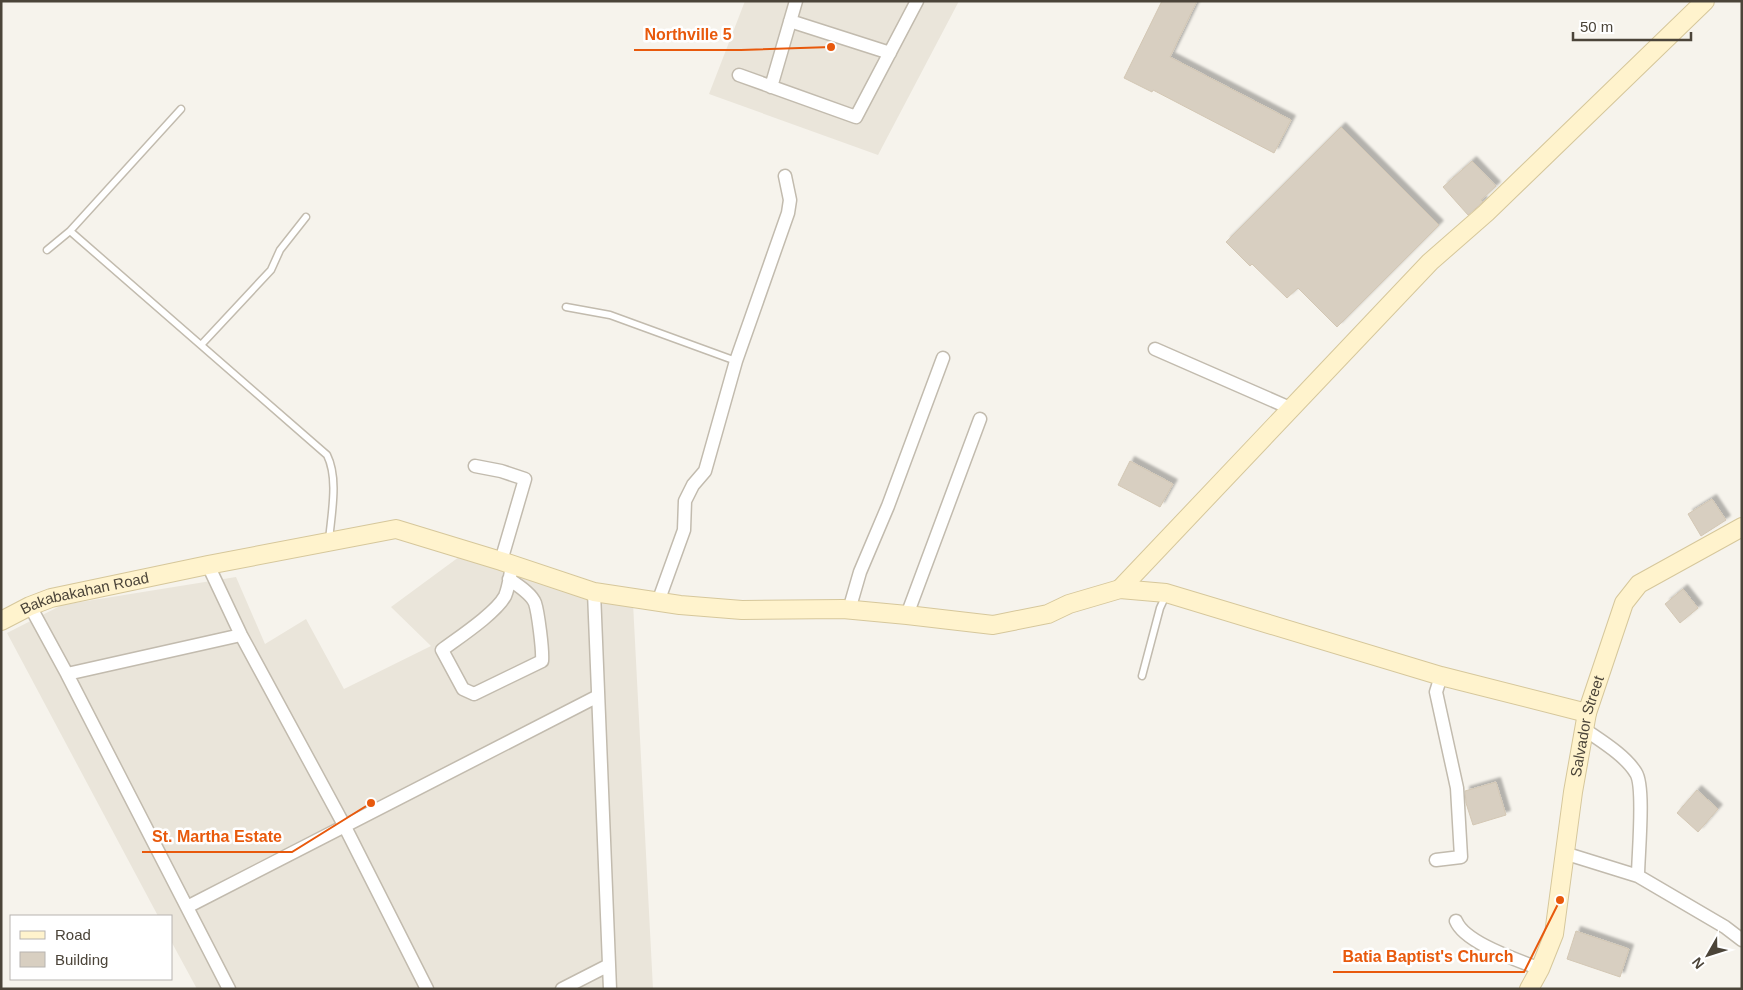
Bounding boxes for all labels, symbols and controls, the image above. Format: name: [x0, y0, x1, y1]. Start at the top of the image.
scale bar: [1573, 10, 1690, 42]
text: 50 m: [1580, 18, 1613, 35]
callout: Northville 5: [634, 19, 741, 50]
text: Northville 5: [644, 26, 732, 43]
street label: Bakabakahan Road: [17, 569, 150, 617]
street label: Salvador Street: [1567, 673, 1607, 778]
callout: St. Martha Estate: [142, 821, 292, 852]
text: St. Martha Estate: [152, 828, 282, 845]
legend: [10, 915, 172, 980]
text: Road: [55, 926, 91, 943]
north arrow: [1683, 930, 1733, 980]
callout: Batia Baptist's Church: [1333, 941, 1524, 972]
text: Batia Baptist's Church: [1343, 948, 1513, 965]
text: Building: [55, 951, 108, 968]
text: N: [1688, 954, 1707, 972]

